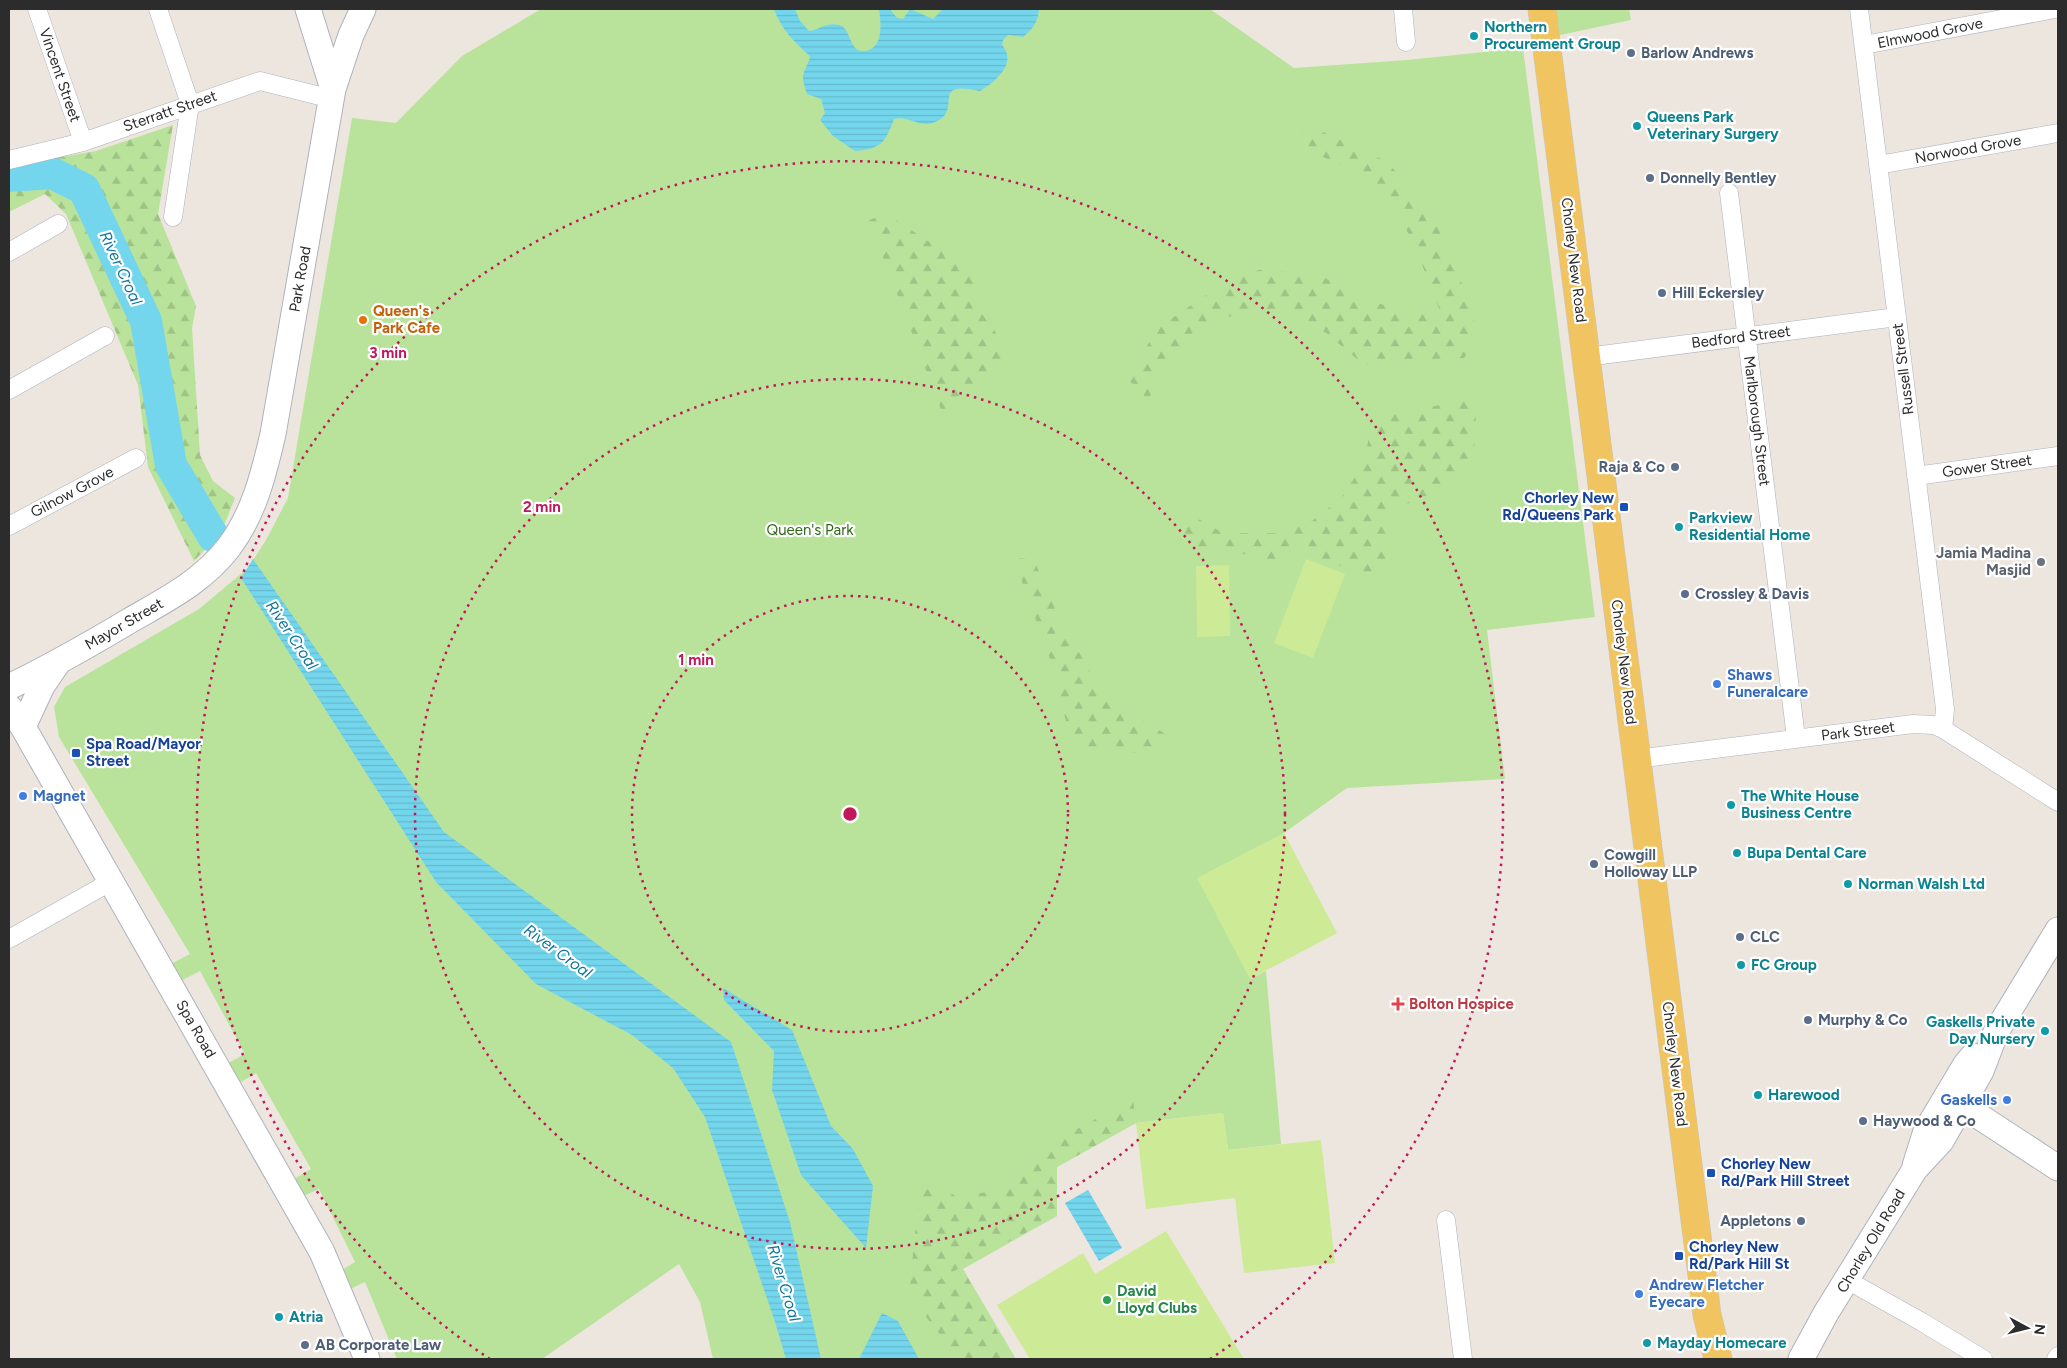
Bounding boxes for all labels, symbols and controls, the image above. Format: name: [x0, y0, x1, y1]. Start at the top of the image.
street label: Elmwood Grove: [1876, 14, 1984, 52]
place label: Northern Procurement Group: [1484, 18, 1621, 53]
street label: Vincent Street: [35, 26, 85, 125]
marker: Northern Procurement Group: [1468, 30, 1480, 42]
place label: Barlow Andrews: [1641, 44, 1753, 62]
marker: Barlow Andrews: [1625, 47, 1637, 59]
street label: Sterratt Street: [121, 86, 220, 135]
place label: Queens Park Veterinary Surgery: [1647, 108, 1779, 143]
marker: Queens Park Veterinary Surgery: [1631, 120, 1643, 132]
street label: Norwood Grove: [1913, 131, 2023, 167]
place label: Donnelly Bentley: [1660, 169, 1777, 187]
marker: Donnelly Bentley: [1644, 172, 1656, 184]
street label: Chorley New Road: [1557, 197, 1591, 323]
water label: River Croal: [96, 228, 147, 308]
street label: Park Road: [285, 245, 315, 313]
place label: Hill Eckersley: [1672, 284, 1764, 302]
marker: Hill Eckersley: [1656, 287, 1668, 299]
place label: Queen's Park Cafe: [373, 302, 441, 337]
marker: Queen's Park Cafe: [357, 314, 369, 326]
street label: Bedford Street: [1690, 322, 1792, 352]
street label: Russell Street: [1888, 322, 1918, 416]
text: 3 min: [369, 344, 407, 362]
street label: Marlborough Street: [1740, 355, 1774, 488]
street label: Gower Street: [1941, 451, 2033, 481]
place label: Raja & Co: [1599, 458, 1665, 476]
marker: Raja & Co: [1669, 461, 1681, 473]
street label: Gilnow Grove: [27, 463, 117, 521]
place label: Chorley New Rd/Queens Park: [1502, 489, 1614, 524]
text: 2 min: [523, 498, 561, 516]
marker: Chorley New Rd/Queens Park: [1618, 501, 1630, 513]
place label: Parkview Residential Home: [1689, 509, 1811, 544]
park label: Queen's Park: [766, 521, 854, 539]
marker: Parkview Residential Home: [1673, 521, 1685, 533]
place label: Jamia Madina Masjid: [1936, 544, 2031, 579]
marker: Jamia Madina Masjid: [2035, 556, 2047, 568]
place label: Crossley & Davis: [1695, 585, 1809, 603]
marker: Crossley & Davis: [1679, 588, 1691, 600]
street label: Mayor Street: [82, 594, 167, 654]
water label: River Croal: [262, 597, 322, 674]
street label: Chorley New Road: [1607, 599, 1641, 725]
text: 1 min: [678, 651, 714, 669]
place label: Shaws Funeralcare: [1727, 666, 1809, 701]
marker: Shaws Funeralcare: [1711, 678, 1723, 690]
street label: Park Street: [1820, 718, 1896, 744]
place label: Spa Road/Mayor Street: [86, 735, 201, 770]
marker: Spa Road/Mayor Street: [70, 747, 82, 759]
place label: Magnet: [33, 787, 86, 805]
place label: The White House Business Centre: [1741, 787, 1860, 822]
marker: Magnet: [17, 790, 29, 802]
marker: The White House Business Centre: [1725, 799, 1737, 811]
centre of rings: [841, 805, 859, 823]
place label: Bupa Dental Care: [1747, 844, 1867, 862]
place label: Cowgill Holloway LLP: [1604, 846, 1697, 881]
marker: Bupa Dental Care: [1731, 847, 1743, 859]
marker: Cowgill Holloway LLP: [1588, 858, 1600, 870]
place label: Norman Walsh Ltd: [1858, 875, 1985, 893]
marker: Norman Walsh Ltd: [1842, 878, 1854, 890]
water label: River Croal: [520, 920, 596, 982]
place label: CLC: [1750, 928, 1780, 946]
marker: CLC: [1734, 931, 1746, 943]
place label: FC Group: [1751, 956, 1817, 974]
marker: FC Group: [1735, 959, 1747, 971]
place label: Bolton Hospice: [1409, 995, 1514, 1013]
street label: Spa Road: [172, 997, 220, 1061]
marker: Bolton Hospice: [1391, 997, 1405, 1011]
street label: Chorley New Road: [1658, 1001, 1692, 1127]
place label: Murphy & Co: [1818, 1011, 1908, 1029]
place label: Gaskells Private Day Nursery: [1926, 1013, 2036, 1048]
marker: Murphy & Co: [1802, 1014, 1814, 1026]
marker: Gaskells Private Day Nursery: [2039, 1025, 2051, 1037]
place label: Harewood: [1768, 1086, 1840, 1104]
marker: Harewood: [1752, 1089, 1764, 1101]
place label: Gaskells: [1941, 1091, 1997, 1109]
marker: Gaskells: [2001, 1094, 2013, 1106]
place label: Haywood & Co: [1873, 1112, 1976, 1130]
marker: Haywood & Co: [1857, 1115, 1869, 1127]
place label: Chorley New Rd/Park Hill Street: [1721, 1155, 1850, 1190]
marker: Chorley New Rd/Park Hill Street: [1705, 1167, 1717, 1179]
street label: Chorley Old Road: [1833, 1186, 1909, 1296]
place label: Appletons: [1720, 1212, 1791, 1230]
marker: Appletons: [1795, 1215, 1807, 1227]
place label: Chorley New Rd/Park Hill St: [1689, 1238, 1790, 1273]
water label: River Croal: [763, 1242, 805, 1324]
marker: Chorley New Rd/Park Hill St: [1673, 1250, 1685, 1262]
place label: Andrew Fletcher Eyecare: [1649, 1276, 1764, 1311]
place label: David Lloyd Clubs: [1117, 1282, 1197, 1317]
marker: Andrew Fletcher Eyecare: [1633, 1288, 1645, 1300]
marker: David Lloyd Clubs: [1101, 1294, 1113, 1306]
north arrow: [2002, 1303, 2052, 1353]
place label: Atria: [289, 1308, 323, 1326]
marker: Atria: [273, 1311, 285, 1323]
text: N: [2030, 1323, 2049, 1336]
place label: Mayday Homecare: [1657, 1334, 1787, 1352]
place label: AB Corporate Law: [315, 1336, 442, 1354]
marker: Mayday Homecare: [1641, 1337, 1653, 1349]
marker: AB Corporate Law: [299, 1339, 311, 1351]

